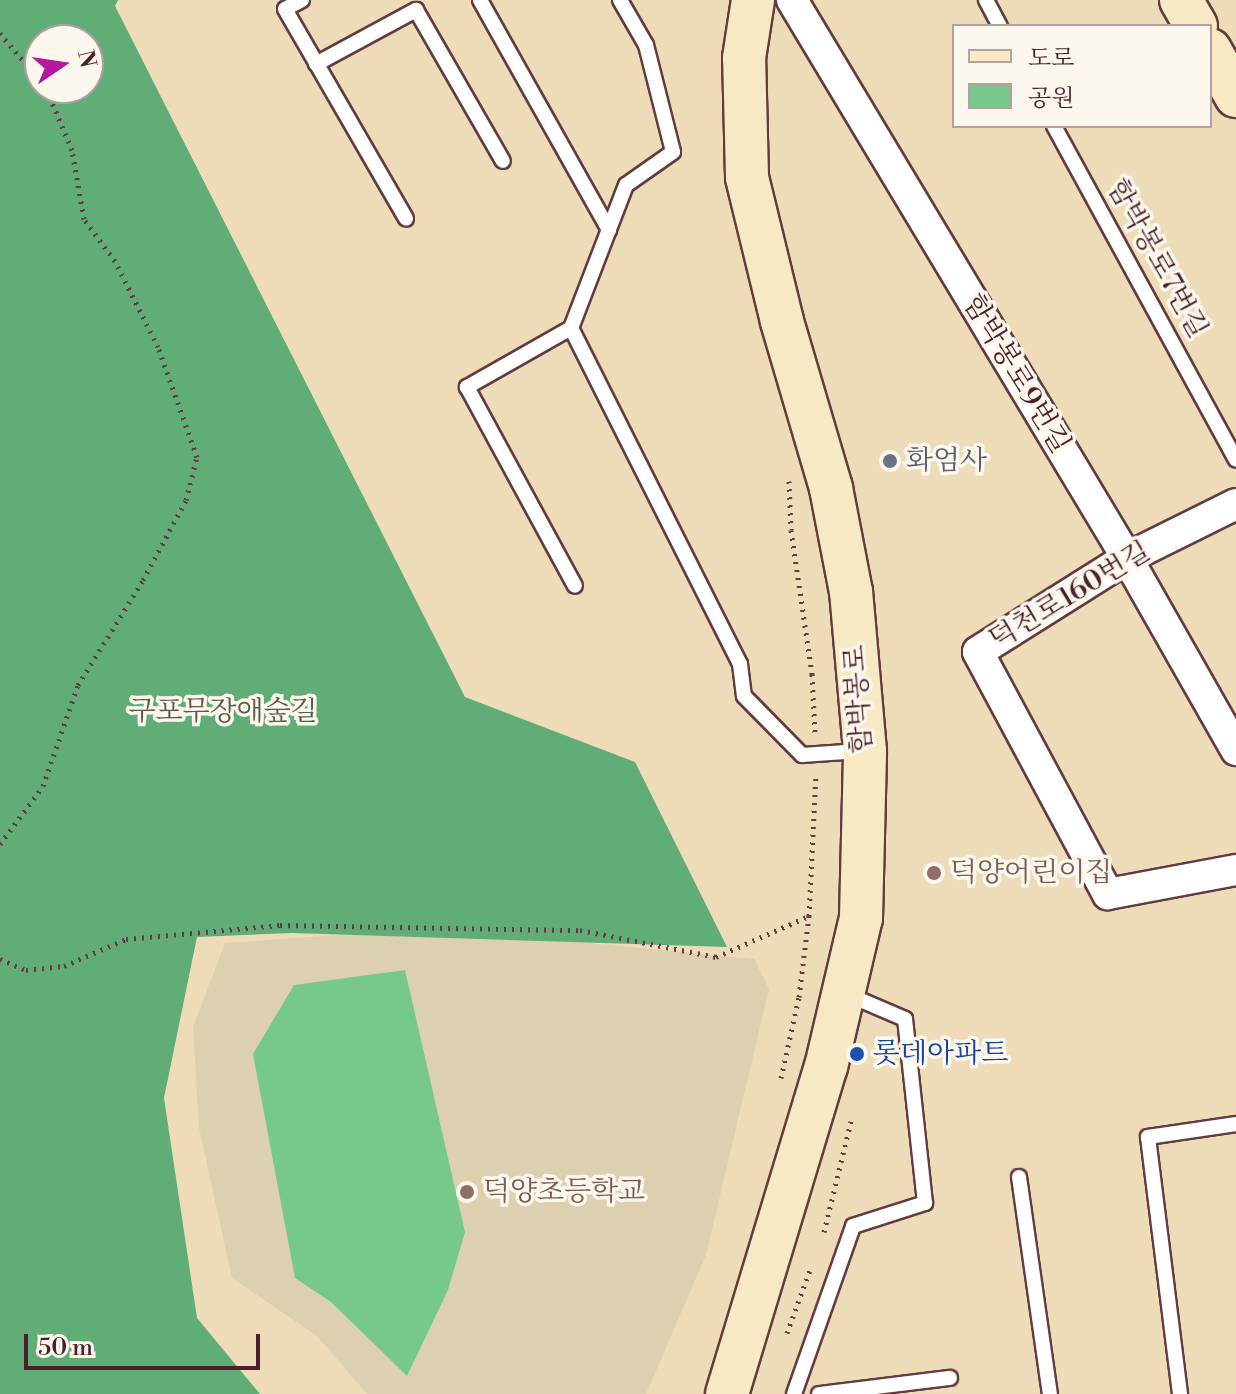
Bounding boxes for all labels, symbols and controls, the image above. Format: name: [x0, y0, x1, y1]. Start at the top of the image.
north arrow: [24, 24, 104, 104]
legend: [952, 24, 1212, 128]
text: 도로: [1028, 44, 1074, 74]
text: N: [71, 47, 101, 70]
text: 공원: [1028, 84, 1074, 114]
street label: 함박봉로7번길: [1100, 174, 1214, 344]
street label: 함박봉로9번길: [955, 289, 1077, 459]
place label: 화엄사: [906, 444, 987, 478]
marker: 화엄사: [881, 452, 899, 470]
street label: 덕천로160번길: [983, 535, 1157, 657]
street label: 함박봉로: [838, 644, 880, 754]
park label: 구포무장애숲길: [128, 695, 318, 729]
place label: 덕양어린이집: [950, 856, 1112, 890]
marker: 덕양어린이집: [925, 864, 943, 882]
place label: 롯데아파트: [873, 1037, 1008, 1071]
marker: 롯데아파트: [848, 1045, 866, 1063]
place label: 덕양초등학교: [483, 1175, 645, 1209]
marker: 덕양초등학교: [458, 1183, 476, 1201]
scale bar: [28, 1318, 264, 1368]
text: 50 m: [38, 1333, 93, 1363]

